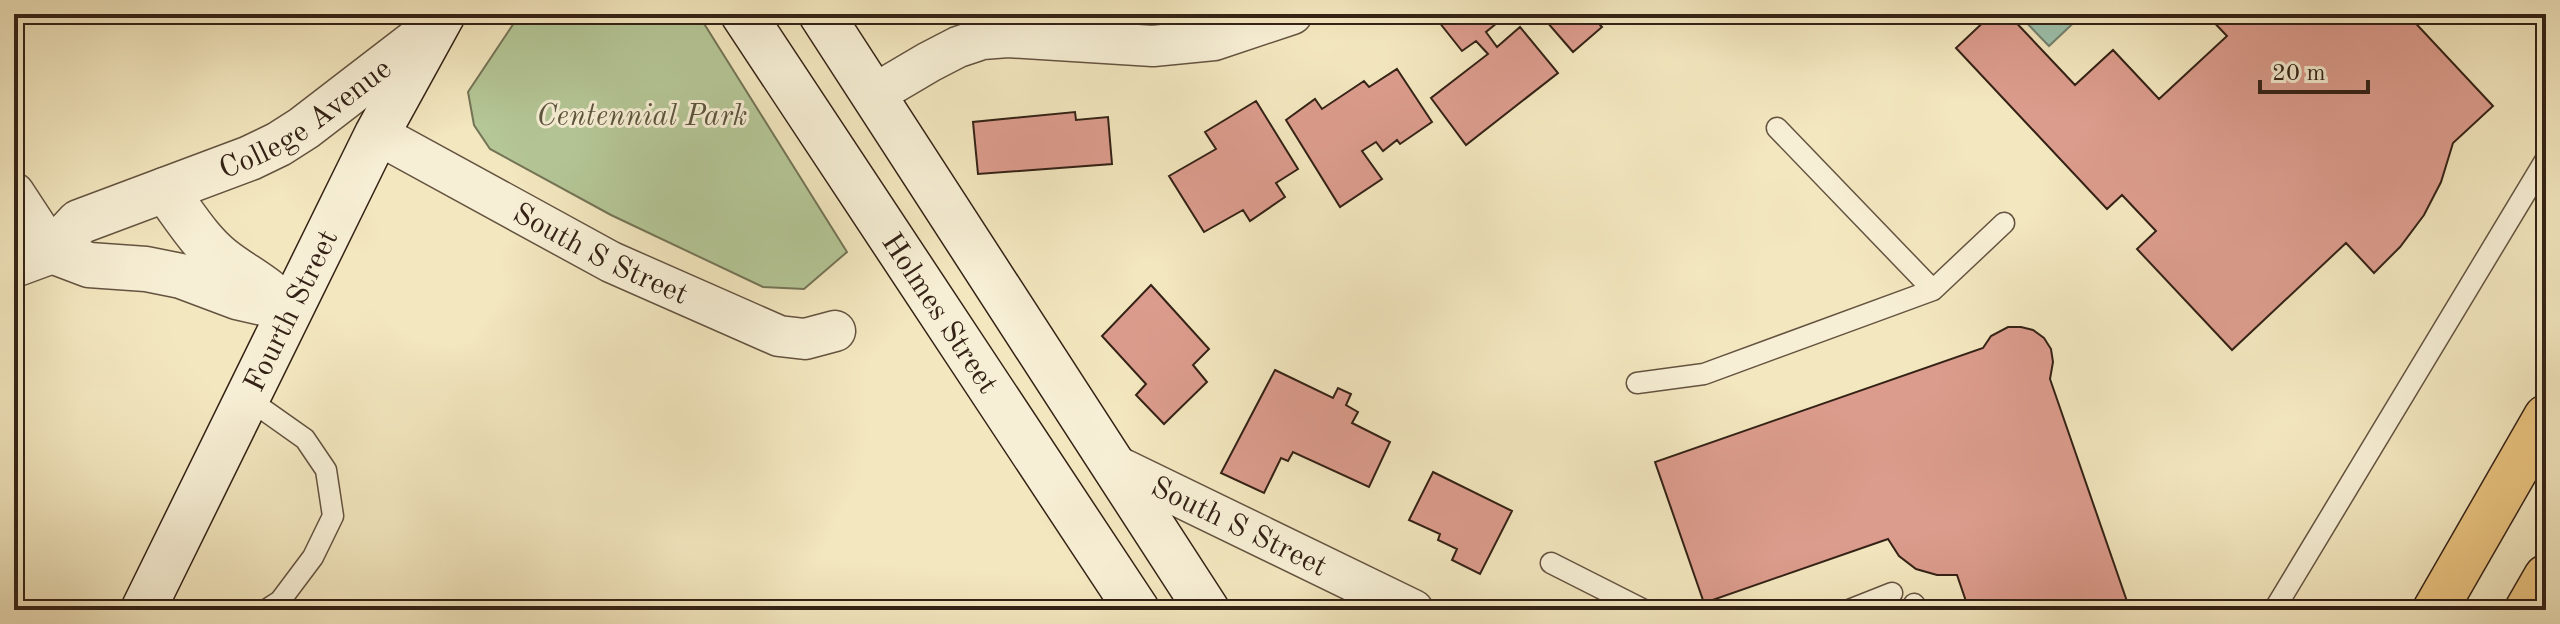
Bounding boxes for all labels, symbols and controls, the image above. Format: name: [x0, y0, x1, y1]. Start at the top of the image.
scale bar: [2260, 44, 2368, 94]
street label: College Avenue: [215, 54, 397, 185]
text: 20 m: [2272, 62, 2326, 86]
park label: Centennial Park: [537, 102, 747, 132]
street label: South S Street: [508, 199, 692, 311]
street label: Fourth Street: [240, 225, 344, 397]
street label: Holmes Street: [875, 228, 1002, 399]
street label: South S Street: [1146, 472, 1331, 583]

